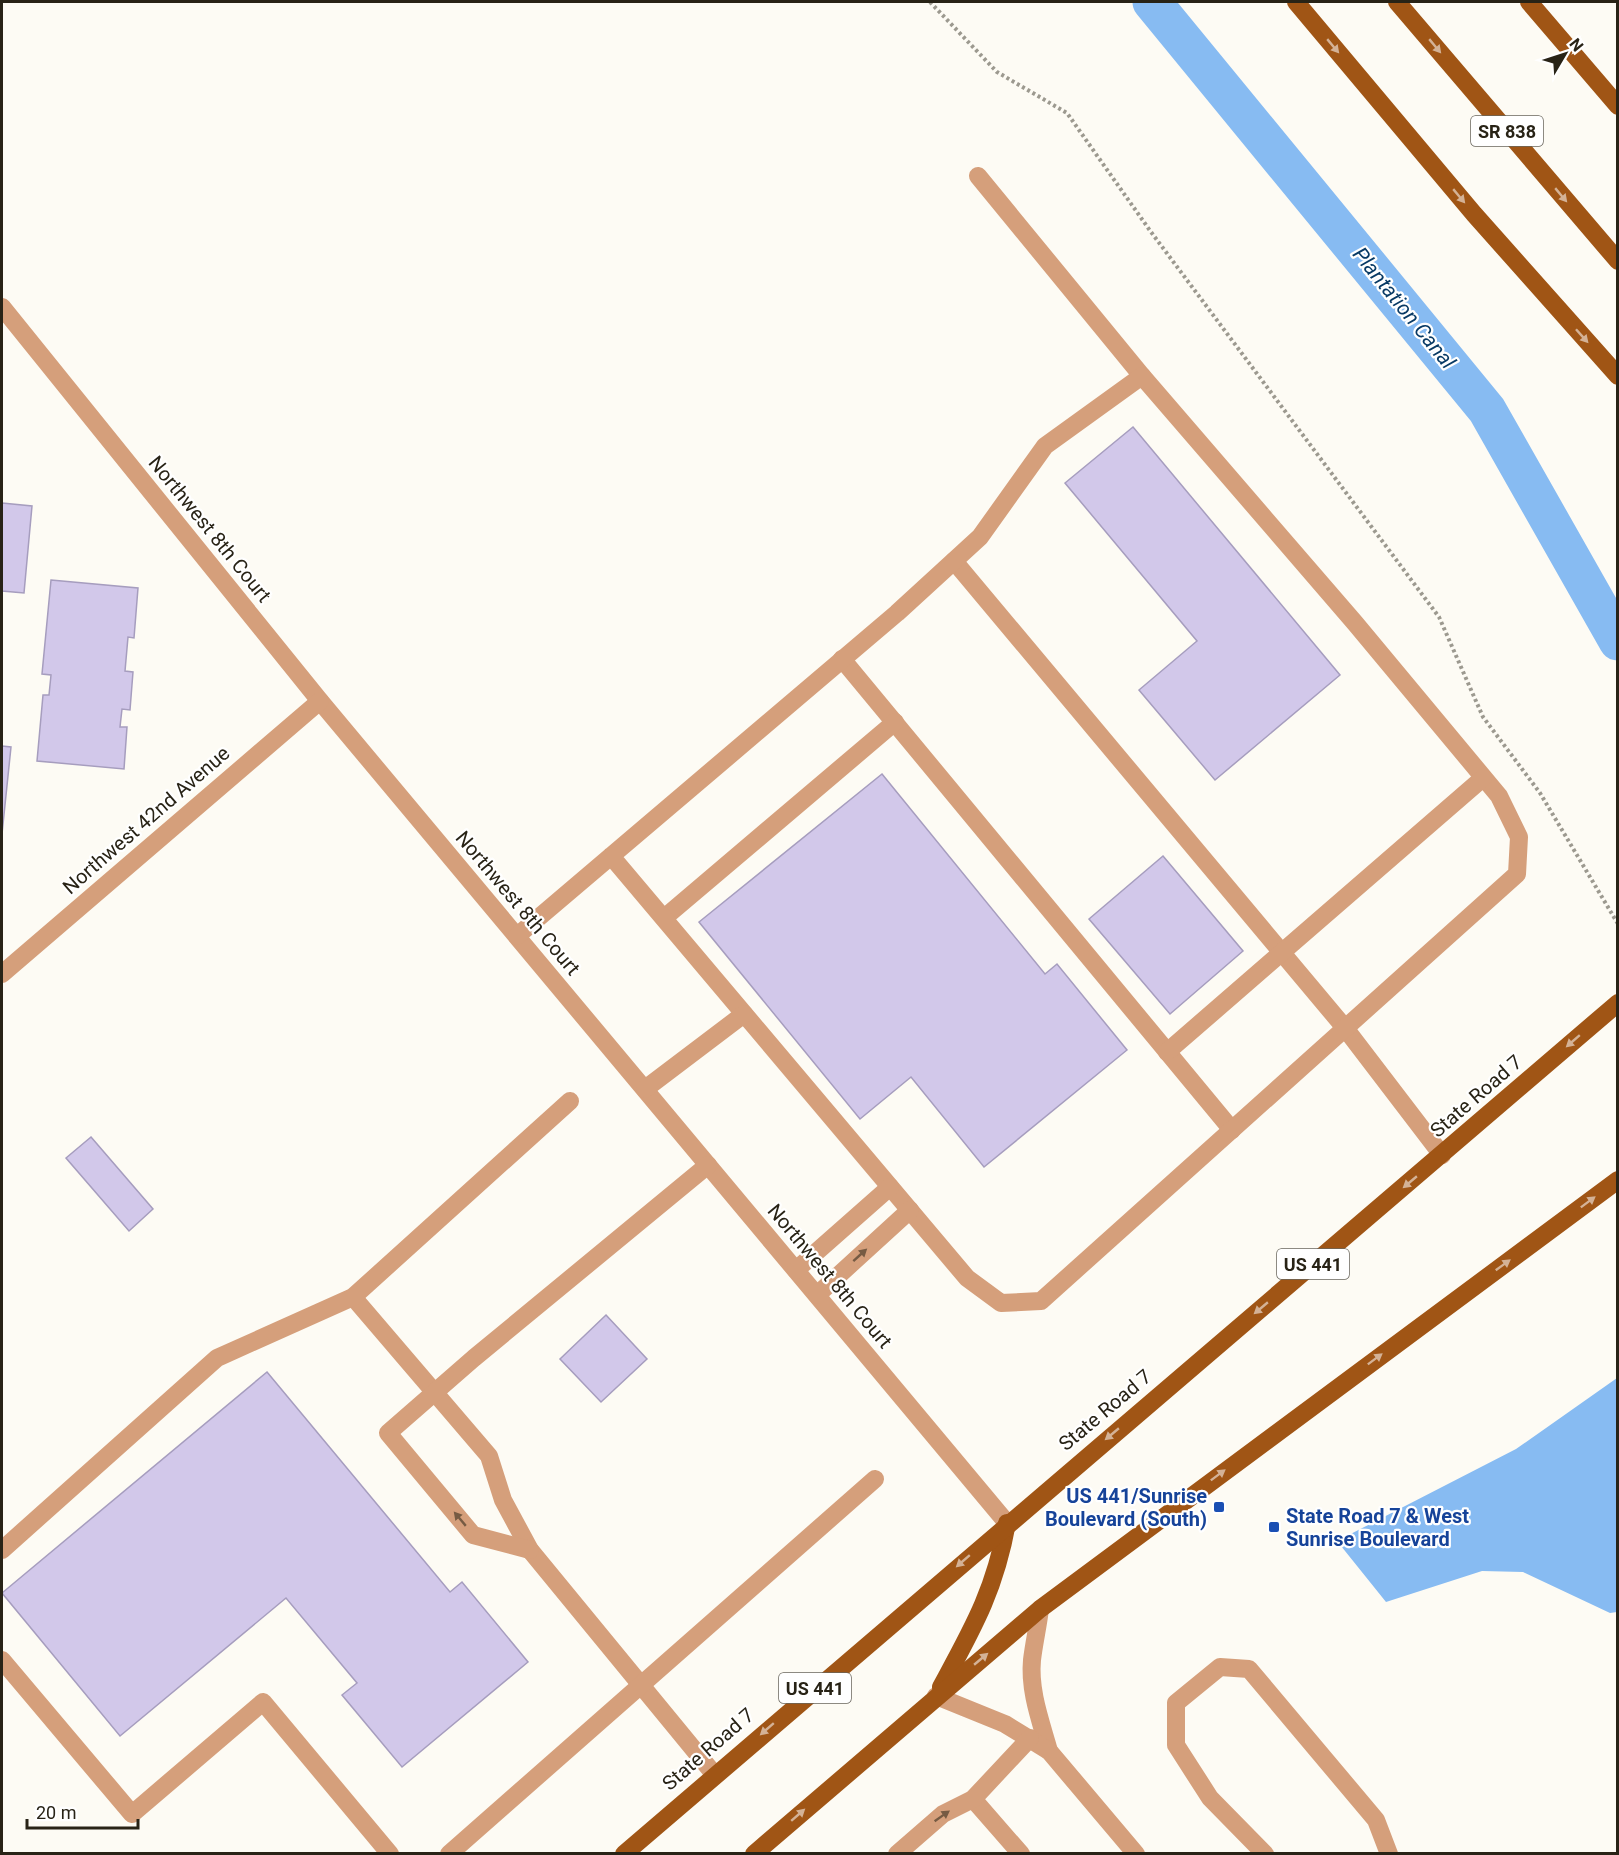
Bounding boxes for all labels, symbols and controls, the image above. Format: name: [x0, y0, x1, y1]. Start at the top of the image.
north arrow: [1535, 24, 1595, 84]
text: N: [1565, 35, 1587, 55]
one-way arrow: [1327, 38, 1340, 54]
one-way arrow: [1428, 38, 1441, 53]
road number: SR 838: [1471, 116, 1543, 146]
one-way arrow: [1554, 187, 1567, 202]
one-way arrow: [1452, 188, 1465, 203]
water label: Plantation Canal: [1348, 242, 1461, 374]
one-way arrow: [1575, 328, 1588, 343]
street label: Northwest 8th Court: [144, 451, 276, 607]
street label: Northwest 42nd Avenue: [58, 741, 234, 899]
street label: Northwest 8th Court: [451, 826, 585, 980]
one-way arrow: [1566, 1034, 1581, 1047]
street label: State Road 7: [1425, 1050, 1527, 1142]
one-way arrow: [1403, 1175, 1418, 1188]
one-way arrow: [1580, 1196, 1596, 1208]
street label: Northwest 8th Court: [763, 1199, 897, 1353]
one-way arrow: [852, 1249, 867, 1262]
road number: US 441: [1277, 1249, 1349, 1279]
one-way arrow: [1494, 1259, 1510, 1271]
one-way arrow: [1254, 1301, 1269, 1314]
one-way arrow: [1366, 1353, 1382, 1365]
street label: State Road 7: [1054, 1364, 1156, 1456]
one-way arrow: [1105, 1427, 1120, 1440]
one-way arrow: [1210, 1469, 1226, 1481]
place label: US 441/Sunrise Boulevard (South): [1045, 1484, 1207, 1531]
marker: US 441/Sunrise Boulevard (South): [1212, 1500, 1226, 1514]
place label: State Road 7 & West Sunrise Boulevard: [1286, 1504, 1469, 1551]
one-way arrow: [454, 1512, 467, 1527]
marker: State Road 7 & West Sunrise Boulevard: [1267, 1520, 1281, 1534]
one-way arrow: [956, 1554, 971, 1567]
one-way arrow: [973, 1652, 989, 1665]
road number: US 441: [779, 1673, 851, 1703]
street label: State Road 7: [657, 1703, 759, 1795]
one-way arrow: [760, 1722, 775, 1735]
scale bar: [27, 1792, 138, 1830]
text: 20 m: [36, 1802, 76, 1823]
one-way arrow: [790, 1809, 805, 1822]
one-way arrow: [933, 1810, 949, 1822]

